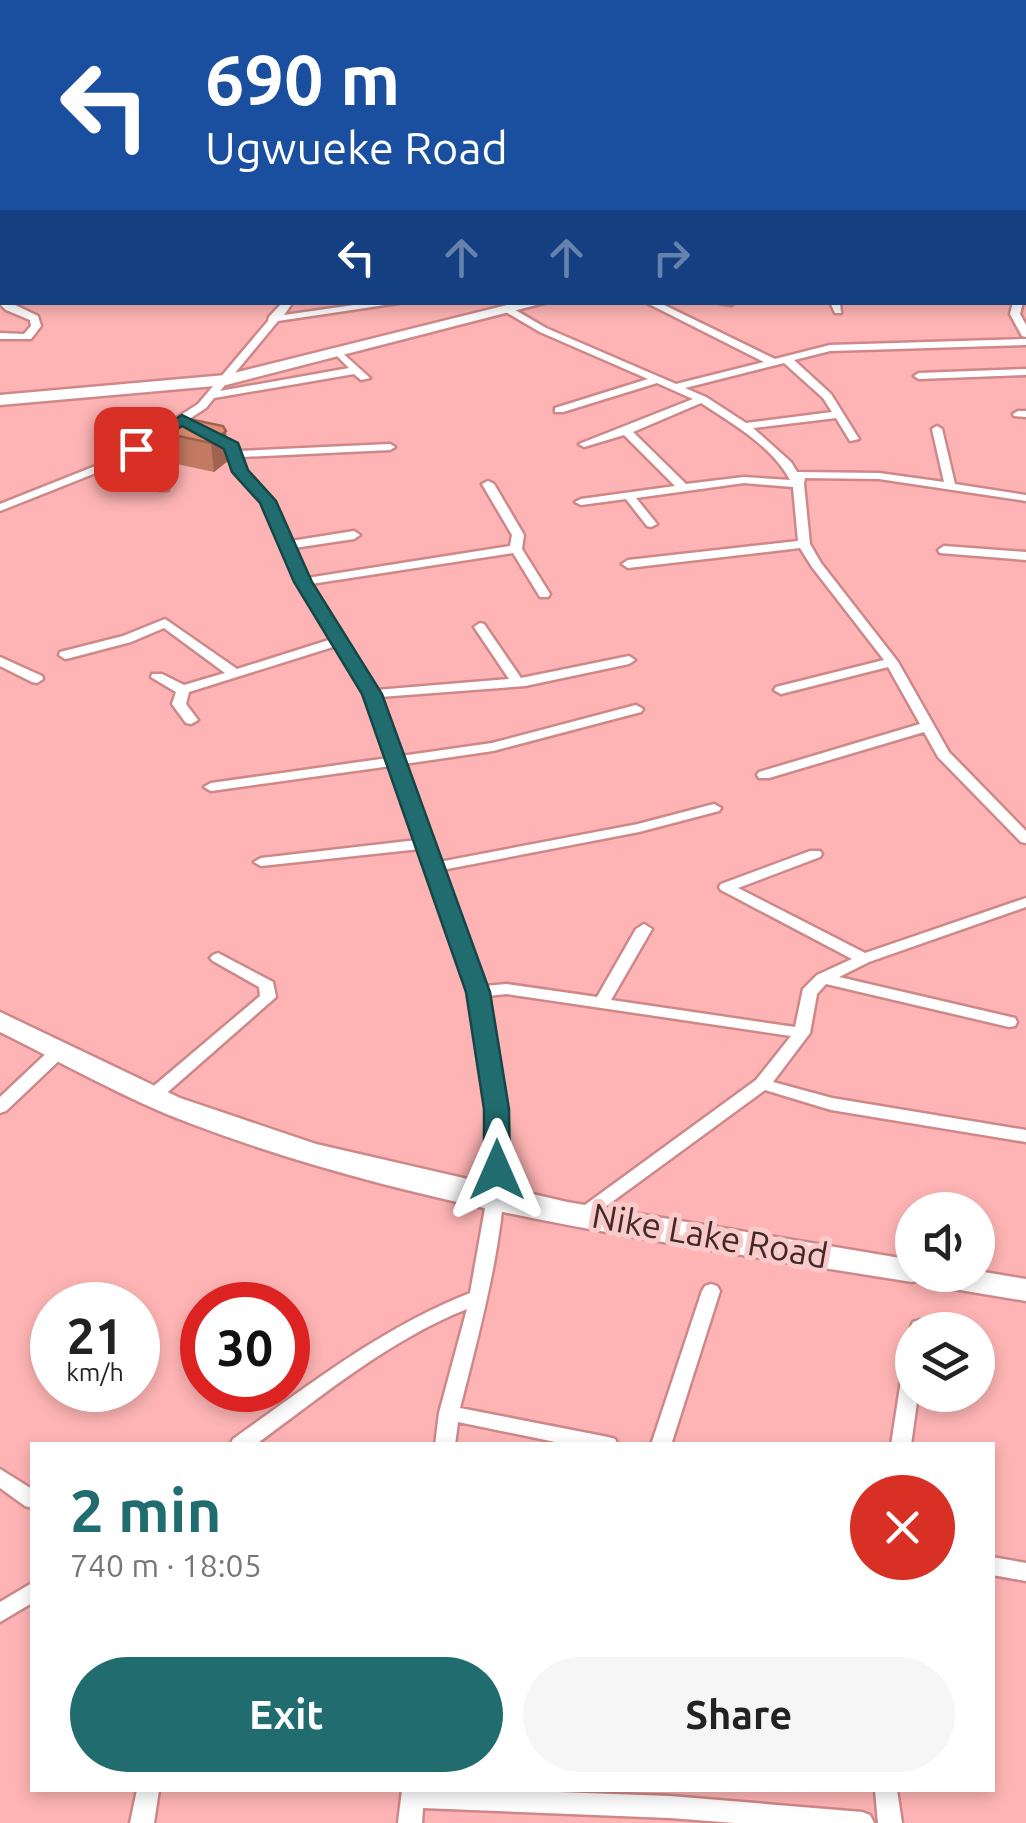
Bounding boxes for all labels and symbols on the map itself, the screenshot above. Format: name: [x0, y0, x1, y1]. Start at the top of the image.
pin: [94, 407, 179, 492]
position arrow: [445, 1118, 549, 1222]
street label: Nike Lake Road: [589, 1195, 831, 1275]
speed limit sign: 30: [180, 1282, 310, 1412]

